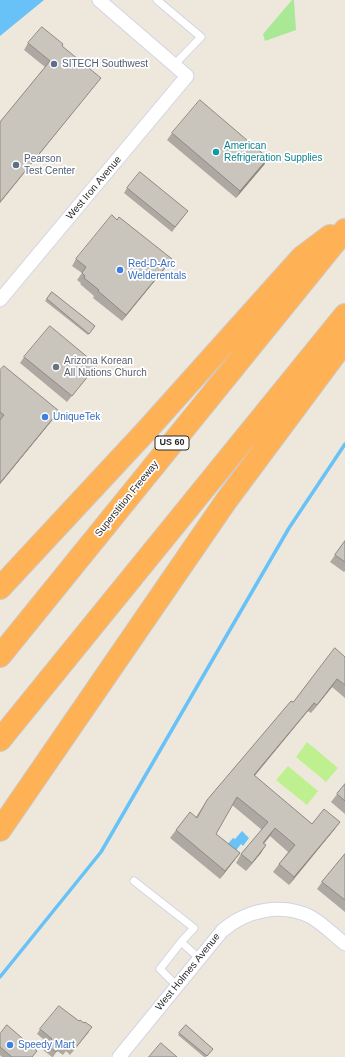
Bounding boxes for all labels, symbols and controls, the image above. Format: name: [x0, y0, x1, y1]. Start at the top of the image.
place label: SITECH Southwest: [62, 58, 148, 70]
marker: SITECH Southwest: [49, 59, 59, 69]
place label: American Refrigeration Supplies: [224, 140, 322, 164]
marker: American Refrigeration Supplies: [211, 147, 221, 157]
place label: Pearson Test Center: [24, 153, 75, 176]
street label: West Iron Avenue: [64, 154, 124, 222]
marker: Pearson Test Center: [11, 160, 21, 170]
place label: Red-D-Arc Welderentals: [128, 258, 186, 282]
marker: Red-D-Arc Welderentals: [115, 265, 125, 275]
place label: Arizona Korean All Nations Church: [64, 355, 147, 378]
marker: Arizona Korean All Nations Church: [51, 362, 61, 372]
place label: UniqueTek: [53, 411, 100, 423]
marker: UniqueTek: [40, 412, 50, 422]
road number: US 60: [155, 436, 189, 450]
street label: Superstition Freeway: [93, 459, 161, 539]
street label: West Holmes Avenue: [153, 931, 223, 1013]
place label: Speedy Mart: [18, 1039, 75, 1051]
marker: Speedy Mart: [5, 1040, 15, 1050]

